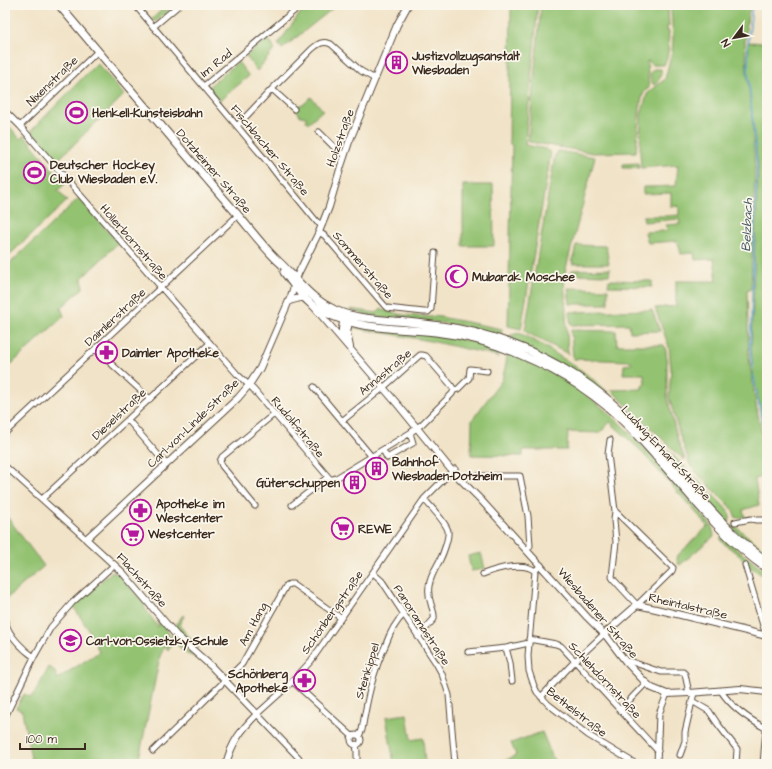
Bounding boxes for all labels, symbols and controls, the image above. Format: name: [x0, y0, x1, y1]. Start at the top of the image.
north arrow: [714, 18, 754, 58]
text: N: [718, 36, 734, 50]
street label: Im Rad: [197, 45, 236, 82]
place label: Justizvollzugsanstalt Wiesbaden: [411, 48, 520, 79]
building icon: Justizvollzugsanstalt Wiesbaden: [384, 50, 410, 76]
street label: Nixenstraße: [23, 52, 82, 110]
sports icon: Henkell-Kunsteisbahn: [64, 100, 90, 126]
street label: Fischbacher Straße: [226, 101, 313, 200]
place label: Henkell-Kunsteisbahn: [92, 105, 202, 122]
street label: Holzstraße: [322, 106, 359, 169]
street label: Dotzheimer Straße: [172, 125, 256, 218]
place label: Deutscher Hockey Club Wiesbaden e.V.: [50, 157, 158, 188]
sports icon: Deutscher Hockey Club Wiesbaden e.V.: [22, 159, 48, 185]
water label: Belzbach: [737, 198, 757, 252]
street label: Hollerbornstraße: [96, 201, 172, 284]
street label: Sommerstraße: [328, 228, 397, 303]
mosque icon: Mubarak Moschee: [443, 264, 469, 290]
place label: Mubarak Moschee: [472, 269, 575, 286]
street label: Daimlerstraße: [81, 284, 150, 350]
pharmacy icon: Daimler Apotheke: [94, 340, 120, 366]
place label: Daimler Apotheke: [122, 345, 220, 363]
street label: Annastraße: [355, 345, 416, 400]
street label: Carl-von-Linde-Straße: [143, 374, 244, 472]
street label: Dieselstraße: [88, 384, 151, 444]
street label: Rudolfstraße: [267, 393, 329, 462]
street label: Ludwig-Erhard-Straße: [616, 402, 715, 506]
place label: Bahnhof Wiesbaden-Dotzheim: [391, 454, 502, 485]
building icon: Bahnhof Wiesbaden-Dotzheim: [363, 456, 389, 482]
building icon: Güterschuppen: [342, 470, 368, 496]
place label: Güterschuppen: [256, 475, 340, 493]
place label: Apotheke im Westcenter: [155, 496, 225, 527]
pharmacy icon: Apotheke im Westcenter: [128, 498, 154, 524]
supermarket icon: REWE: [330, 516, 356, 542]
supermarket icon: Westcenter: [120, 521, 146, 547]
place label: REWE: [358, 521, 393, 538]
place label: Westcenter: [147, 526, 215, 543]
street label: Flachstraße: [112, 549, 171, 612]
street label: Wiesbadener Straße: [553, 564, 642, 663]
street label: Schönbergstraße: [297, 567, 369, 658]
street label: Panoramastraße: [389, 582, 454, 669]
street label: Rheintalstraße: [647, 589, 729, 624]
street label: Am Hang: [235, 599, 273, 650]
school or university icon: Carl-von-Ossietzky-Schule: [58, 628, 84, 654]
place label: Carl-von-Ossietzky-Schule: [86, 633, 229, 651]
street label: Schlehdornstraße: [564, 638, 645, 723]
street label: Steinkippel: [351, 641, 384, 701]
place label: Schönberg Apotheke: [227, 666, 289, 698]
pharmacy icon: Schönberg Apotheke: [291, 668, 317, 694]
street label: Bethelstraße: [543, 683, 611, 742]
scale bar: [20, 725, 85, 751]
text: 100 m: [26, 731, 57, 748]

